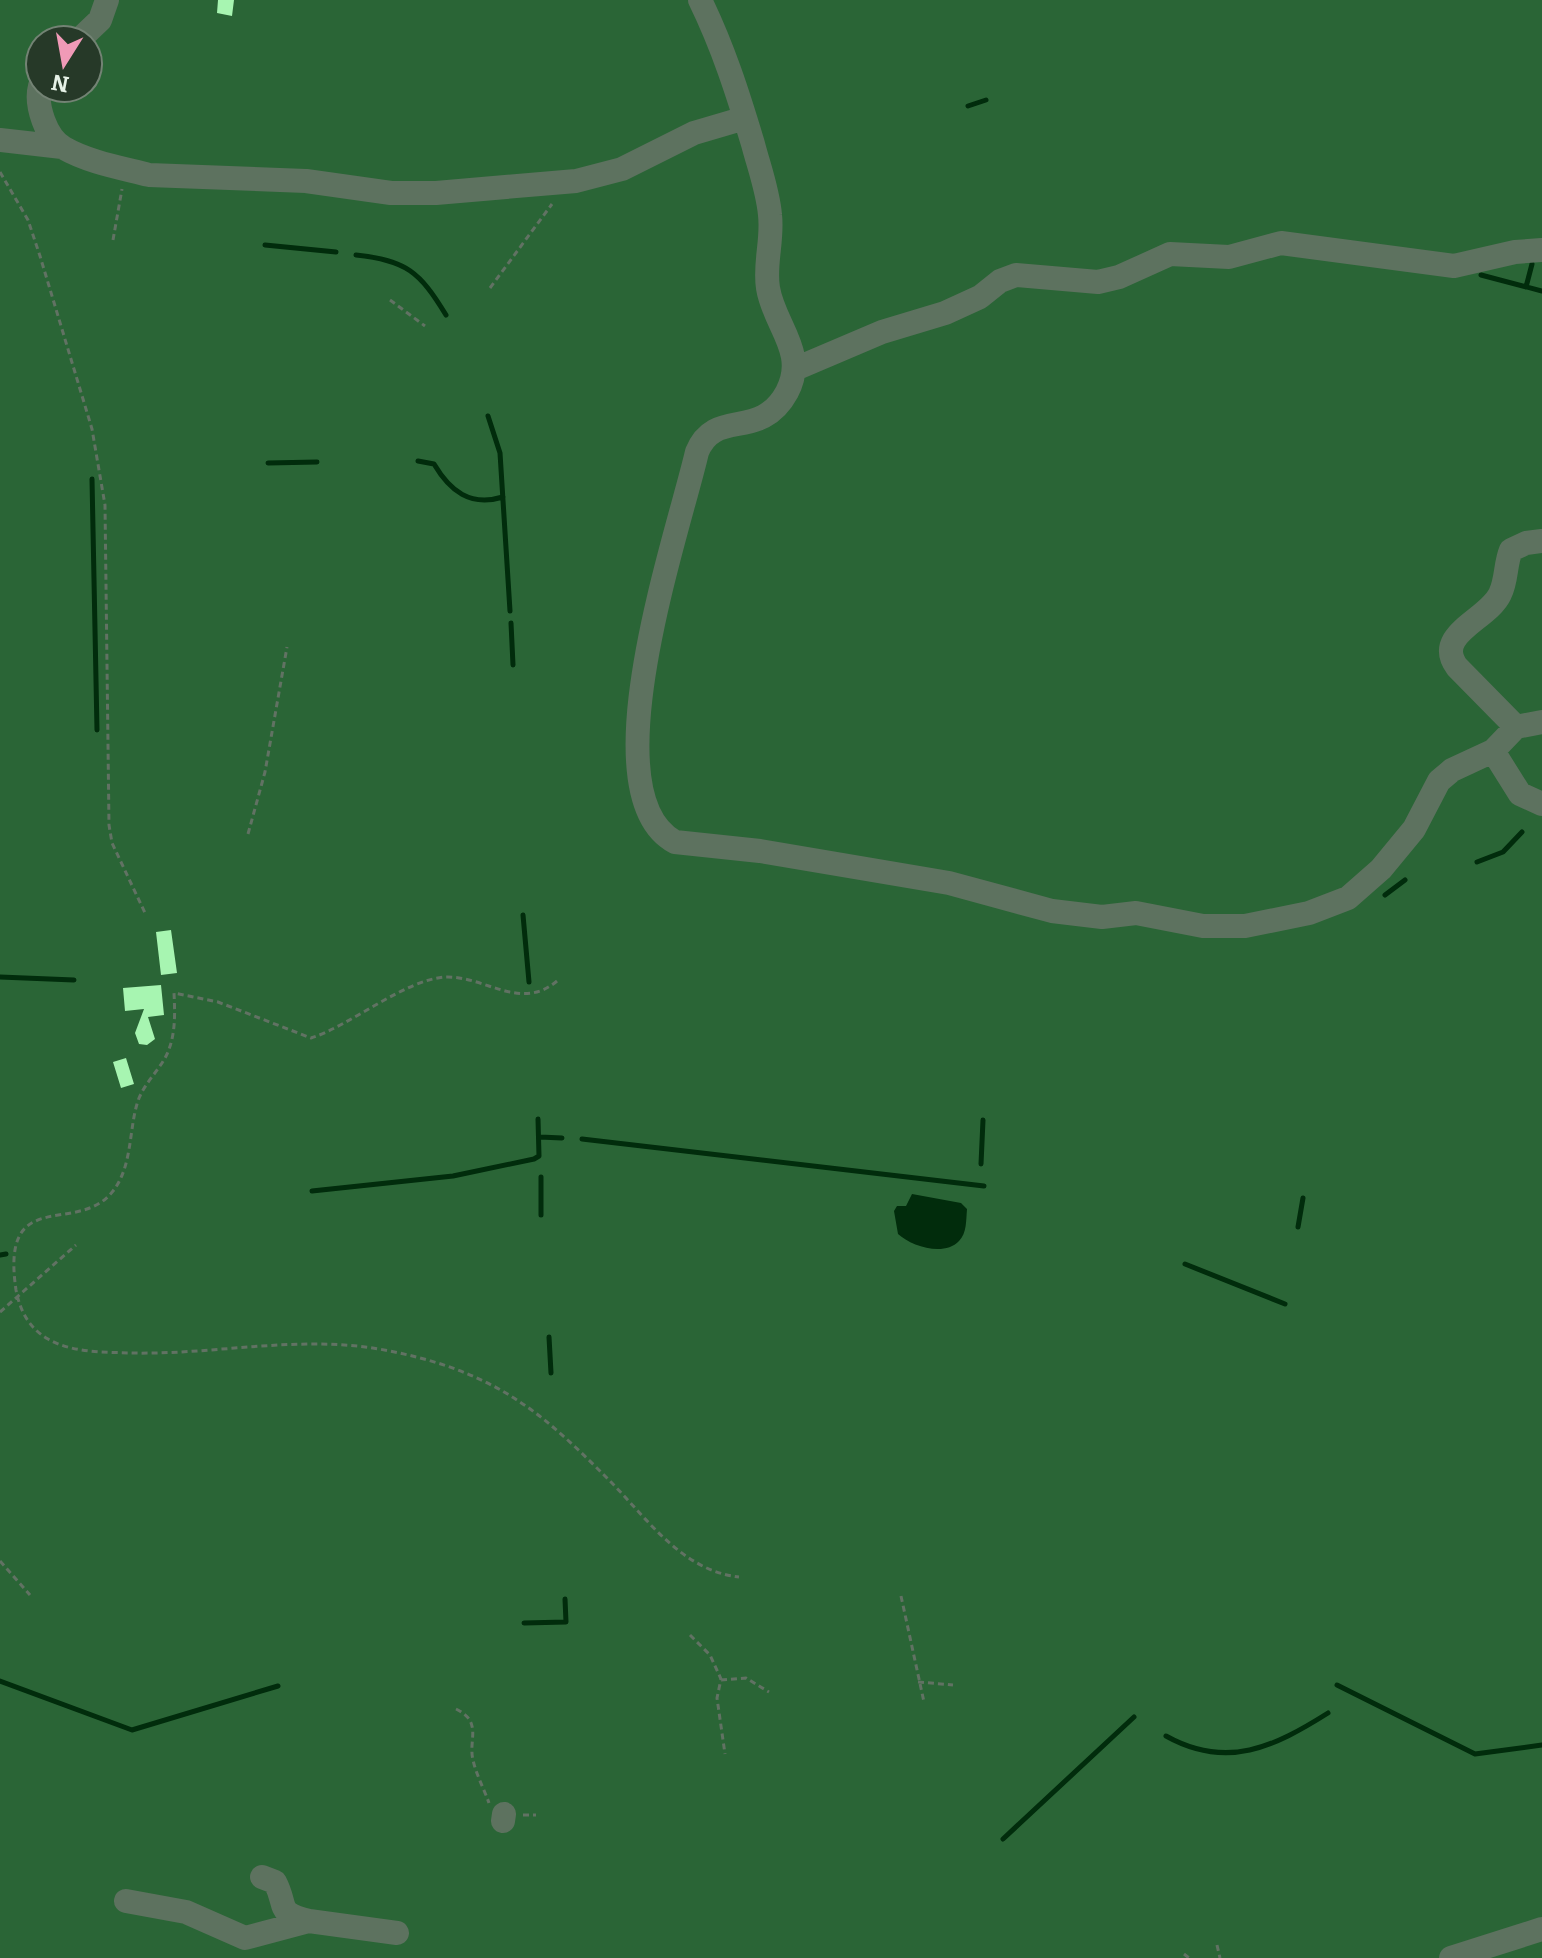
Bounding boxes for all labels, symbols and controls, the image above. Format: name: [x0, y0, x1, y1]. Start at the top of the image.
north arrow: [24, 24, 104, 104]
text: N: [49, 68, 71, 98]

